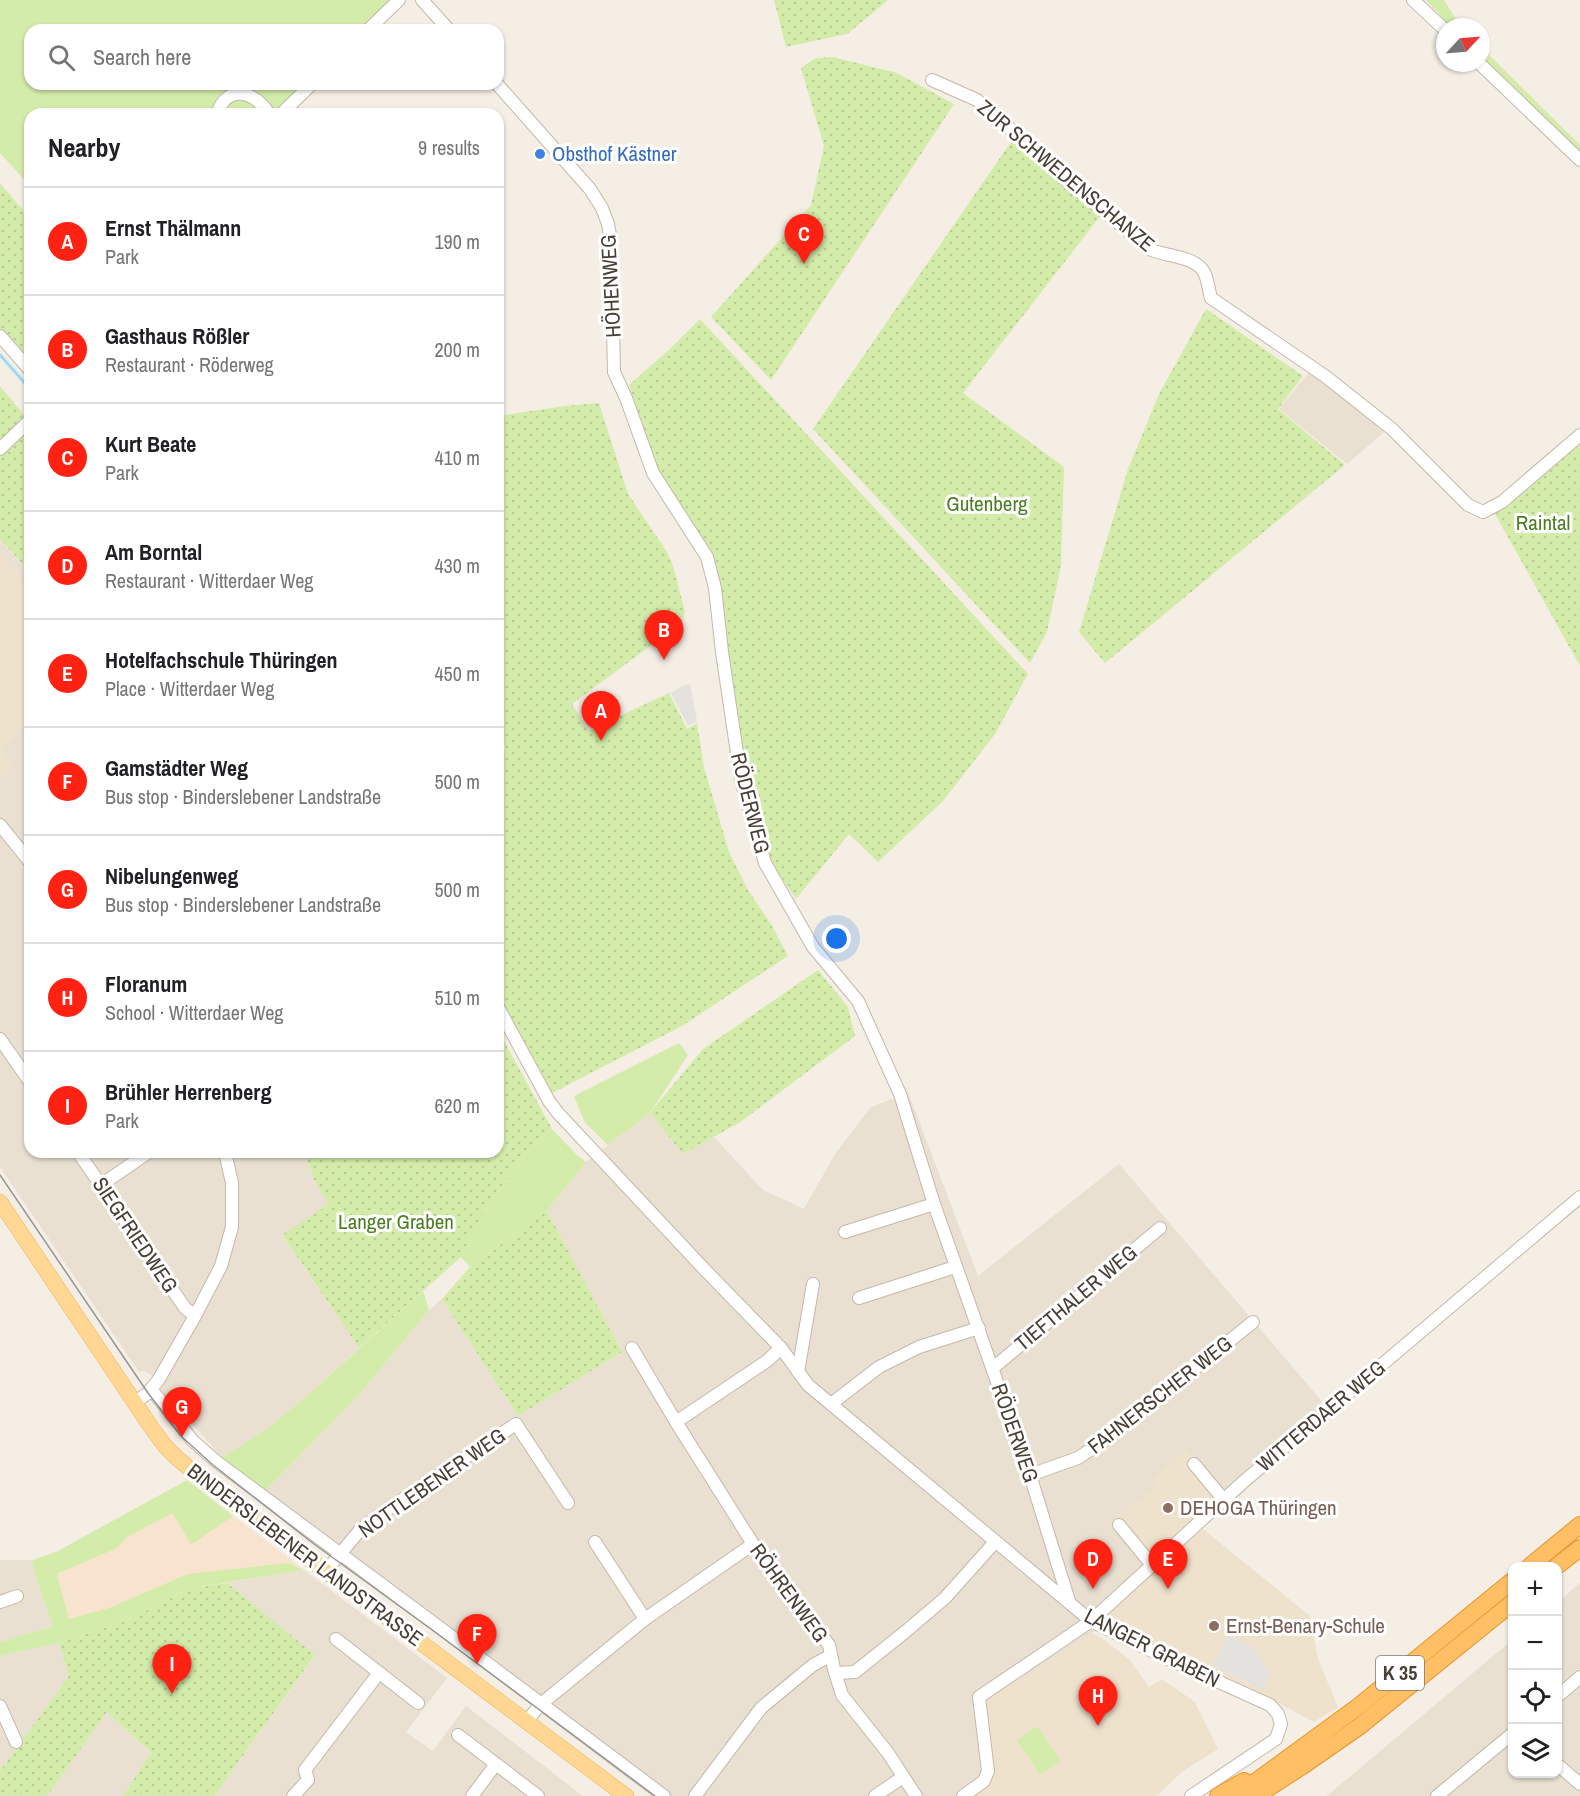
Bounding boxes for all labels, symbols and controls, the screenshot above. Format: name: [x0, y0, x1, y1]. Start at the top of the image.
north arrow: [1436, 18, 1490, 72]
search box: [24, 24, 504, 90]
icon: search: [45, 41, 78, 74]
text: Search here: [93, 42, 191, 72]
street label: ZUR SCHWEDENSCHANZE: [972, 93, 1161, 258]
text: Nearby: [48, 130, 120, 165]
text: 9 results: [418, 134, 480, 161]
place label: Obsthof Kästner: [552, 139, 677, 168]
marker: Obsthof Kästner: [533, 147, 547, 161]
text: Ernst Thälmann: [105, 213, 241, 243]
pin: C: [784, 214, 824, 264]
text: A: [62, 228, 73, 255]
text: 190 m: [434, 228, 480, 255]
street label: HÖHENWEG: [593, 234, 628, 338]
text: Park: [105, 243, 139, 270]
text: Gasthaus Rößler: [105, 321, 249, 351]
text: B: [62, 336, 73, 363]
text: 200 m: [434, 336, 480, 363]
text: Restaurant · Röderweg: [105, 351, 274, 378]
text: Kurt Beate: [105, 429, 196, 459]
text: C: [62, 444, 73, 471]
text: 410 m: [434, 444, 480, 471]
text: Park: [105, 459, 139, 486]
park label: Gutenberg: [946, 489, 1028, 518]
park label: Raintal: [1516, 508, 1570, 537]
text: Am Borntal: [105, 537, 202, 567]
text: D: [62, 552, 73, 579]
text: 430 m: [434, 552, 480, 579]
text: Restaurant · Witterdaer Weg: [105, 567, 313, 594]
pin: B: [644, 610, 684, 660]
text: Hotelfachschule Thüringen: [105, 645, 338, 675]
text: E: [62, 660, 73, 687]
text: 450 m: [434, 660, 480, 687]
text: Place · Witterdaer Weg: [105, 675, 274, 702]
pin: A: [582, 692, 620, 741]
street label: RÖDERWEG: [724, 749, 777, 856]
text: Gamstädter Weg: [105, 753, 248, 783]
text: F: [62, 768, 73, 795]
text: 500 m: [434, 768, 480, 795]
text: Bus stop · Binderslebener Landstraße: [105, 783, 381, 810]
text: Nibelungenweg: [105, 861, 238, 891]
text: G: [61, 876, 74, 903]
text: 500 m: [434, 876, 480, 903]
text: Bus stop · Binderslebener Landstraße: [105, 891, 381, 918]
your location: [822, 924, 851, 953]
text: Floranum: [105, 969, 187, 999]
text: H: [62, 984, 73, 1011]
text: 510 m: [434, 984, 480, 1011]
text: School · Witterdaer Weg: [105, 999, 283, 1026]
text: Brühler Herrenberg: [105, 1077, 271, 1107]
text: I: [65, 1092, 70, 1119]
text: 620 m: [434, 1092, 480, 1119]
text: Park: [105, 1107, 139, 1134]
street label: SIEGFRIEDWEG: [86, 1171, 185, 1298]
park label: Langer Graben: [338, 1207, 454, 1236]
street label: TIEFTHALER WEG: [1008, 1238, 1143, 1357]
street label: FAHNERSCHER WEG: [1081, 1329, 1238, 1460]
street label: WITTERDAER WEG: [1250, 1353, 1391, 1478]
street label: RÖDERWEG: [985, 1379, 1046, 1486]
pin: G: [162, 1388, 201, 1437]
street label: NOTTLEBENER WEG: [352, 1421, 511, 1544]
street label: BINDERSLEBENER LANDSTRASSE: [182, 1456, 429, 1653]
place label: DEHOGA Thüringen: [1180, 1493, 1337, 1522]
marker: DEHOGA Thüringen: [1161, 1501, 1175, 1515]
street label: RÖHRENWEG: [744, 1537, 835, 1648]
pin: D: [1074, 1540, 1112, 1589]
pin: E: [1148, 1540, 1188, 1589]
map controls: [1508, 1562, 1562, 1778]
button: +: [1508, 1562, 1562, 1616]
street label: LANGER GRABEN: [1080, 1601, 1225, 1694]
place label: Ernst-Benary-Schule: [1226, 1611, 1385, 1640]
pin: F: [458, 1614, 496, 1664]
button: −: [1508, 1616, 1562, 1670]
marker: Ernst-Benary-Schule: [1207, 1619, 1221, 1633]
pin: I: [152, 1644, 192, 1694]
road number: K 35: [1376, 1656, 1424, 1690]
button: locate: [1508, 1670, 1562, 1724]
pin: H: [1078, 1676, 1118, 1726]
button: layers: [1508, 1724, 1562, 1778]

